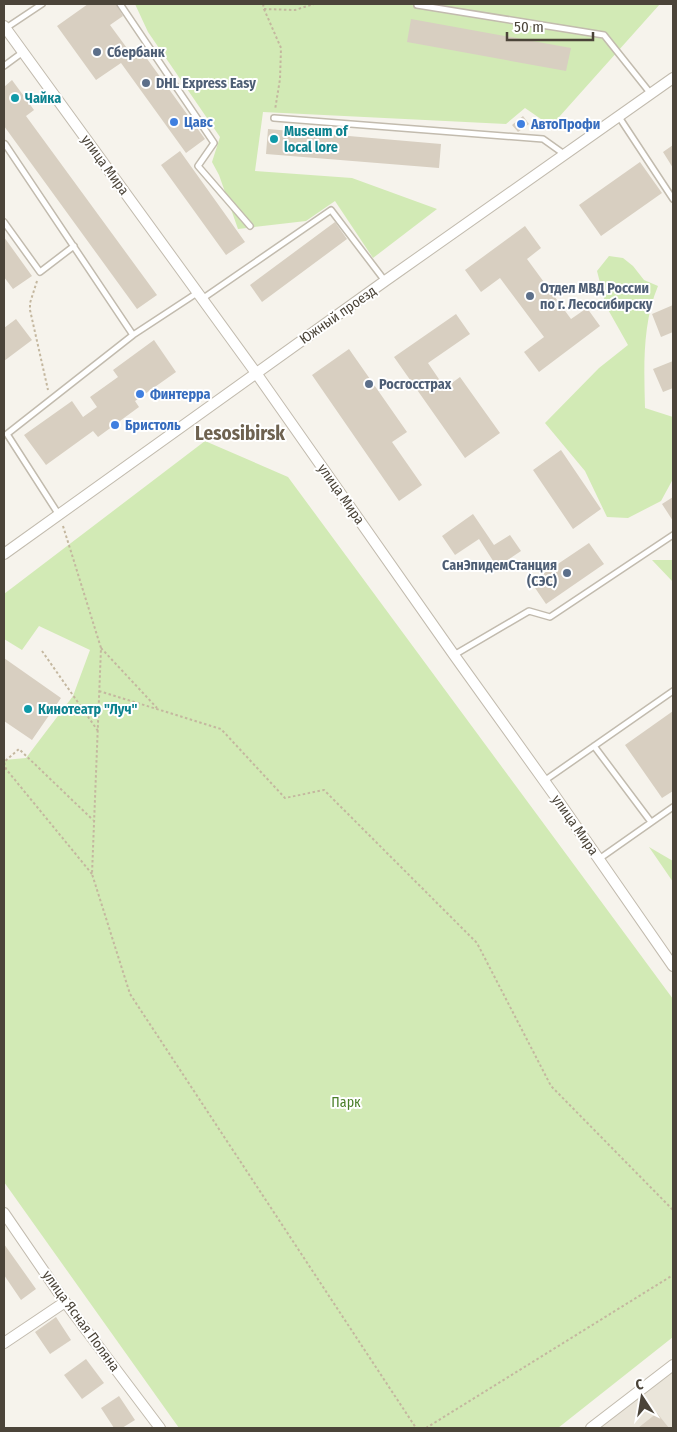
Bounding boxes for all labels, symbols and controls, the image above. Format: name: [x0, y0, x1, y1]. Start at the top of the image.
scale bar: [507, 10, 593, 42]
text: 50 m: [514, 18, 544, 36]
place label: Сбербанк: [107, 44, 166, 61]
marker: Сбербанк: [91, 46, 103, 58]
place label: DHL Express Easy: [156, 75, 256, 92]
marker: DHL Express Easy: [140, 77, 152, 89]
place label: Чайка: [25, 90, 61, 107]
marker: Чайка: [9, 92, 21, 104]
place label: Цавс: [184, 114, 214, 131]
marker: Цавс: [168, 116, 180, 128]
place label: АвтоПрофи: [530, 116, 600, 133]
marker: АвтоПрофи: [515, 118, 527, 130]
place label: Museum of local lore: [284, 123, 349, 156]
street label: улица Мира: [78, 132, 133, 198]
marker: Museum of local lore: [268, 133, 280, 145]
place label: Отдел МВД России по г. Лесосибирску: [540, 280, 653, 313]
street label: Южный проезд: [296, 282, 380, 348]
marker: Отдел МВД России по г. Лесосибирску: [524, 290, 536, 302]
place label: Росгосстрах: [379, 376, 452, 393]
marker: Росгосстрах: [363, 378, 375, 390]
place label: Финтерра: [150, 386, 211, 403]
marker: Финтерра: [134, 388, 146, 400]
place label: Бристоль: [125, 417, 181, 434]
marker: Бристоль: [109, 419, 121, 431]
district label: Lesosibirsk: [195, 422, 285, 445]
street label: улица Мира: [314, 460, 368, 528]
place label: СанЭпидемСтанция (СЭС): [442, 557, 557, 590]
marker: СанЭпидемСтанция (СЭС): [561, 567, 573, 579]
place label: Кинотеатр "Луч": [38, 701, 137, 718]
marker: Кинотеатр "Луч": [22, 703, 34, 715]
street label: улица Мира: [548, 791, 602, 859]
park label: Парк: [331, 1094, 361, 1111]
street label: улица Ясная Поляна: [39, 1267, 123, 1375]
north arrow: [617, 1372, 667, 1422]
text: С: [634, 1376, 645, 1394]

